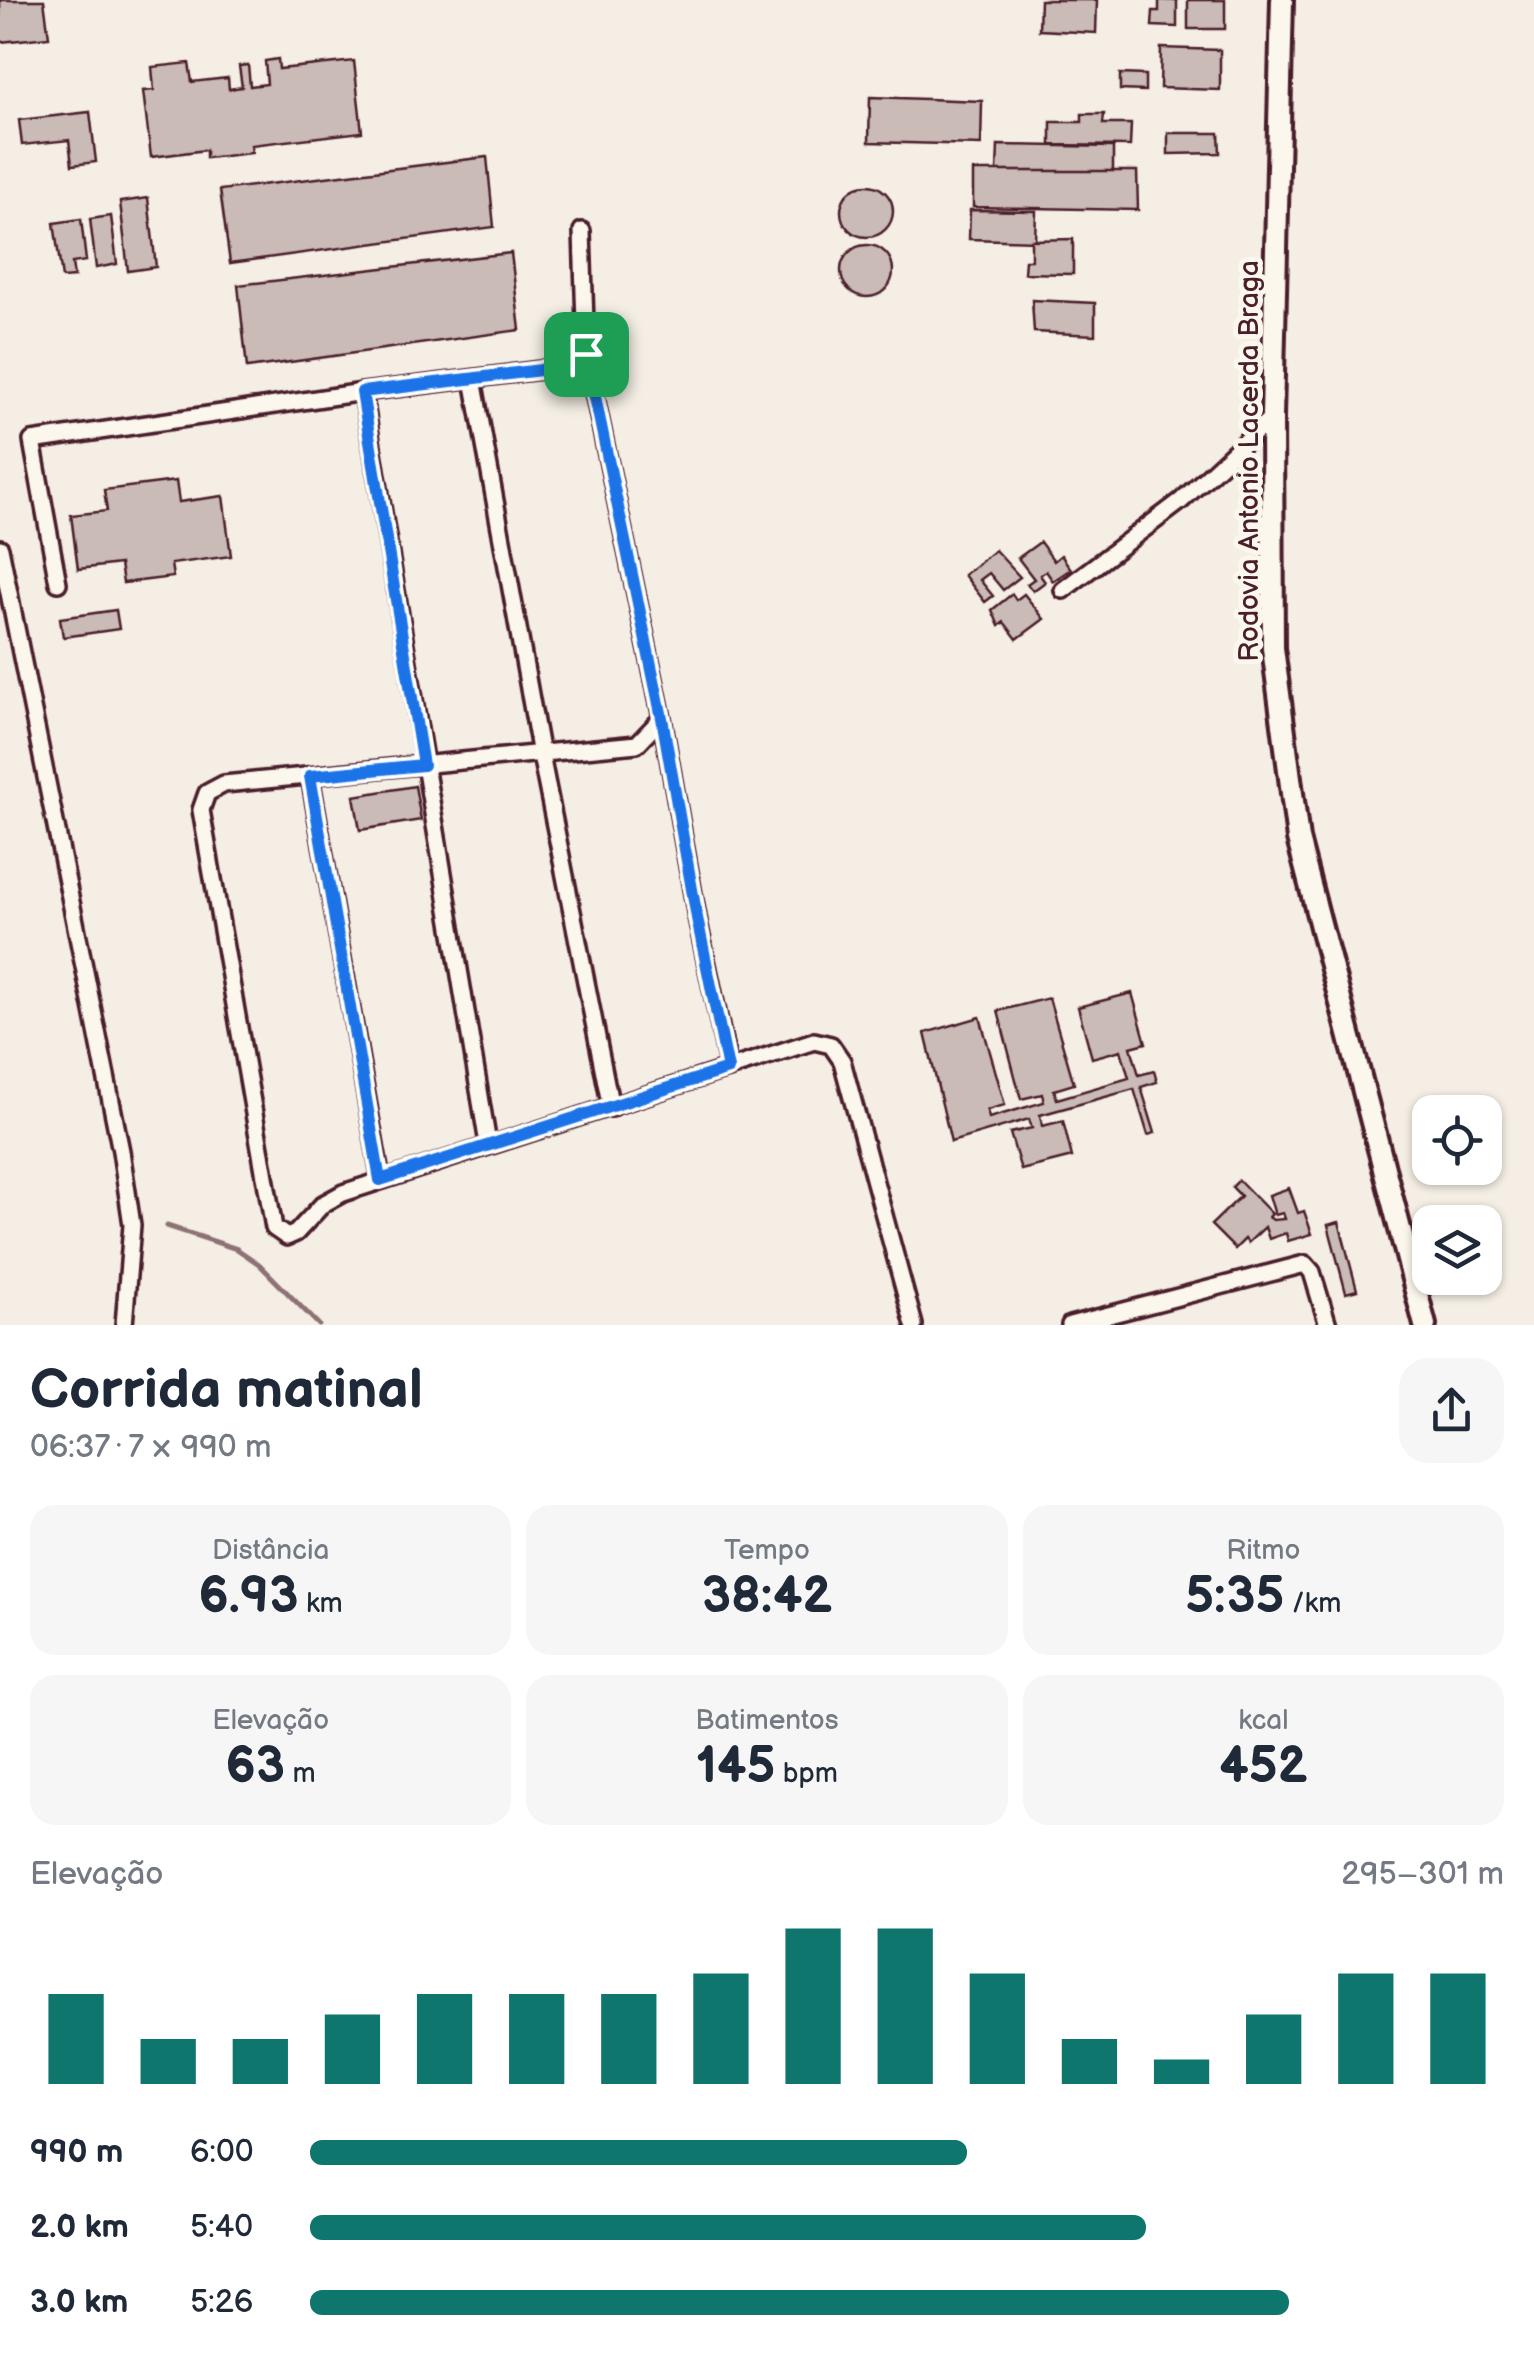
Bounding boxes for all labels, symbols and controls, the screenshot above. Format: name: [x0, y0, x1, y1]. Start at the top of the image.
street label: Rodovia Antonio Lacerda Braga: [1233, 260, 1266, 662]
pin: [544, 312, 629, 397]
icon: arrive: [559, 327, 614, 382]
map controls: [1412, 1095, 1502, 1295]
button: locate: [1412, 1095, 1502, 1185]
button: layers: [1412, 1205, 1502, 1295]
text: Corrida matinal: [30, 1357, 423, 1424]
button: share: [1399, 1358, 1504, 1463]
text: 06:37 · 7 × 990 m: [30, 1428, 272, 1467]
text: Distância: [212, 1534, 329, 1567]
text: Tempo: [724, 1534, 810, 1567]
text: Ritmo: [1226, 1534, 1300, 1567]
text: 6.93: [199, 1567, 298, 1627]
text: 38:42: [702, 1567, 832, 1627]
text: 5:35: [1185, 1567, 1284, 1627]
text: km: [298, 1587, 343, 1620]
text: /km: [1284, 1587, 1341, 1620]
text: Elevação: [212, 1704, 329, 1737]
text: Batimentos: [695, 1704, 839, 1737]
text: kcal: [1238, 1704, 1288, 1737]
text: 63: [226, 1737, 285, 1797]
text: 145: [696, 1737, 775, 1797]
text: 452: [1219, 1737, 1307, 1797]
text: m: [285, 1757, 316, 1790]
text: bpm: [775, 1757, 838, 1790]
text: Elevação: [30, 1855, 163, 1894]
text: 295–301 m: [1341, 1855, 1504, 1894]
text: 990 m: [30, 2133, 123, 2172]
text: 6:00: [190, 2133, 254, 2172]
text: 2.0 km: [30, 2208, 129, 2247]
text: 5:40: [190, 2208, 253, 2247]
text: 3.0 km: [30, 2283, 128, 2322]
text: 5:26: [190, 2283, 253, 2322]

